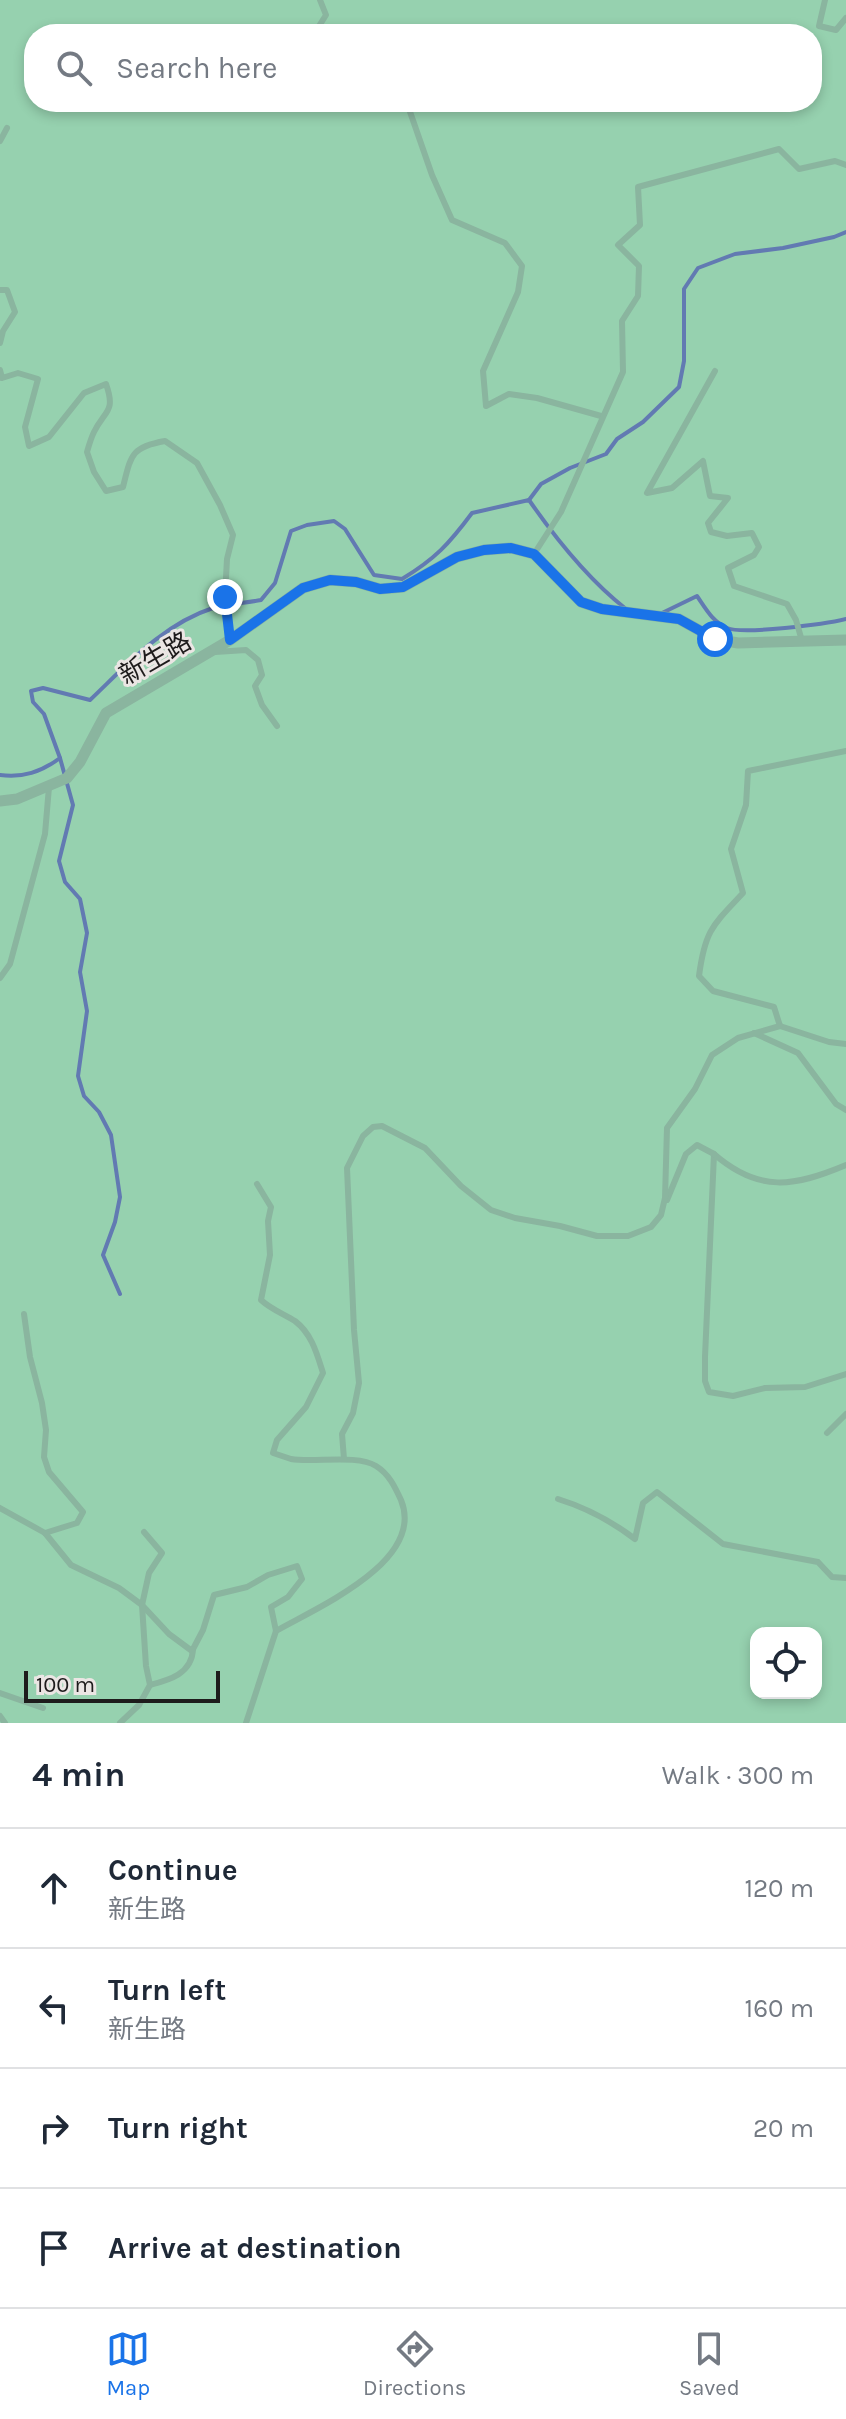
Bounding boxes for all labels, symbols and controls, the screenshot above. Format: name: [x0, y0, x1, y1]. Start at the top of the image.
search box: [24, 24, 822, 112]
icon: search: [52, 46, 96, 90]
text: Search here: [116, 50, 277, 86]
route end: [207, 579, 243, 615]
route start: [697, 621, 733, 657]
street label: 新生路: [114, 626, 197, 691]
map controls: [750, 1627, 822, 1699]
button: locate: [750, 1627, 822, 1699]
scale bar: [24, 1667, 220, 1703]
text: 100 m: [36, 1672, 95, 1698]
text: 4 min: [32, 1755, 125, 1795]
text: Walk · 300 m: [662, 1760, 814, 1791]
text: Continue: [108, 1852, 238, 1888]
icon: ahead: [32, 1866, 76, 1910]
text: 120 m: [744, 1873, 814, 1904]
text: 新生路: [108, 1894, 186, 1925]
text: Turn left: [108, 1972, 226, 2008]
icon: left: [32, 1986, 76, 2030]
text: 160 m: [745, 1993, 814, 2024]
text: 新生路: [108, 2014, 186, 2045]
icon: right: [32, 2106, 76, 2150]
text: Turn right: [108, 2110, 248, 2146]
text: 20 m: [753, 2113, 814, 2144]
icon: arrive: [32, 2226, 76, 2270]
text: Arrive at destination: [108, 2230, 402, 2266]
tab: Map: [106, 2327, 150, 2401]
tab: Directions: [363, 2327, 466, 2401]
tab: Saved: [679, 2327, 740, 2401]

